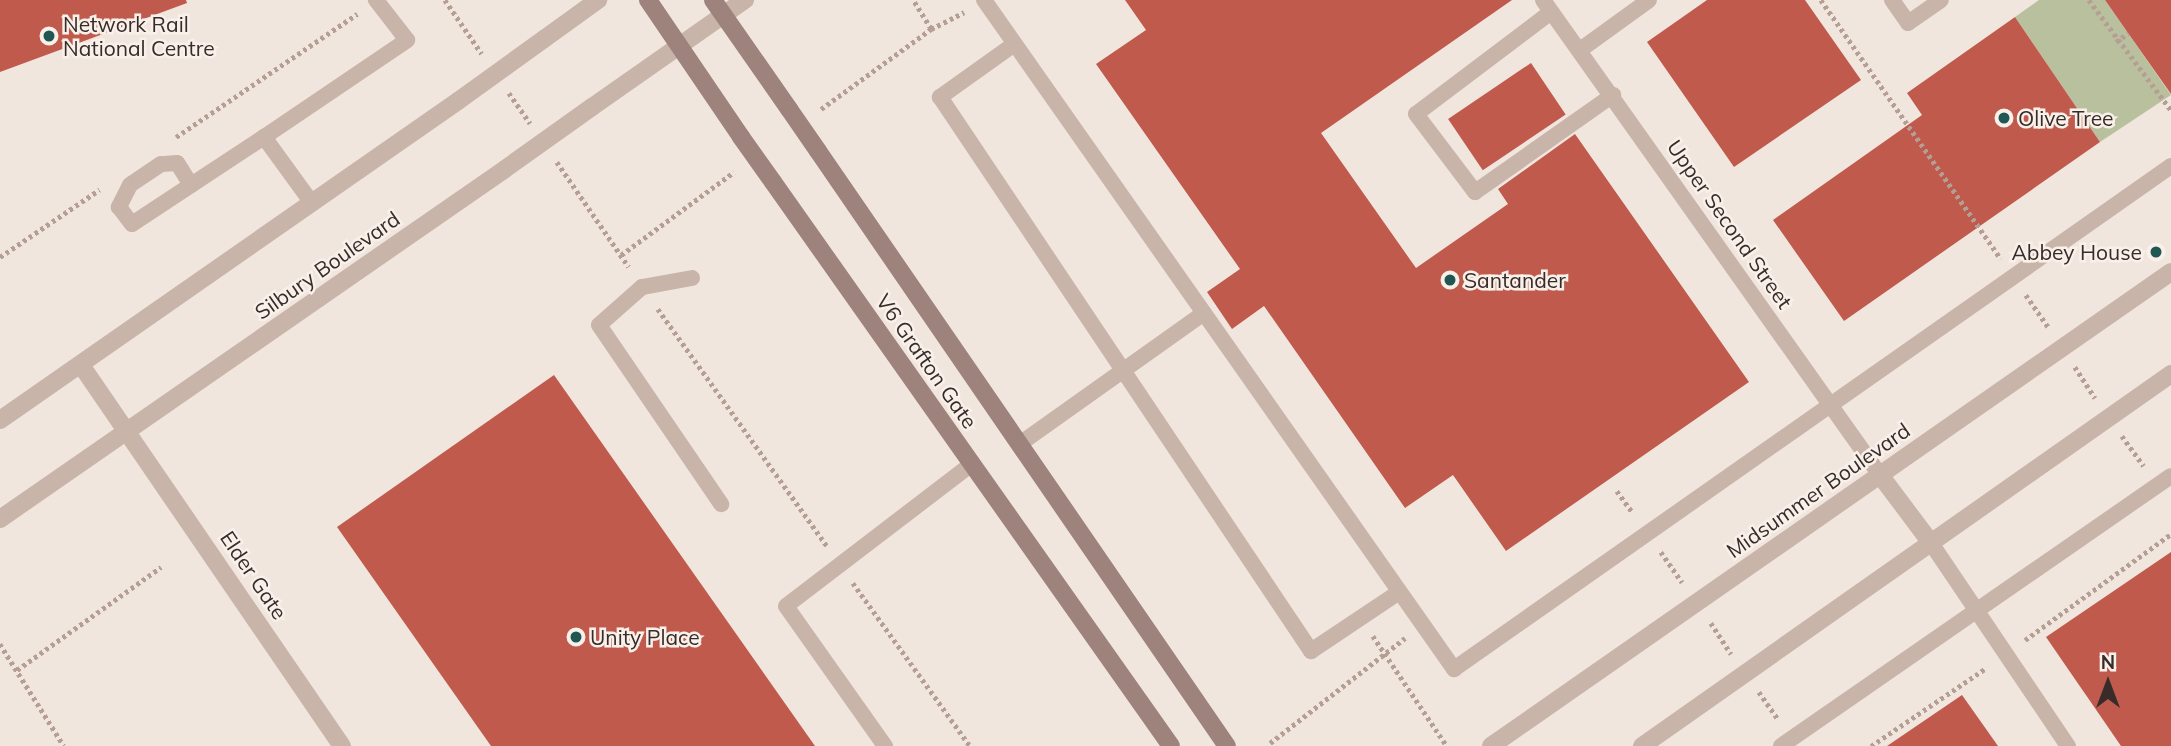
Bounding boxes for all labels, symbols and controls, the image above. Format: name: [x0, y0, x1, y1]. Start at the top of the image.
place label: Network Rail National Centre: [63, 11, 215, 61]
marker: Network Rail National Centre: [41, 28, 57, 44]
place label: Olive Tree: [2018, 105, 2114, 131]
marker: Olive Tree: [1996, 110, 2012, 126]
street label: Upper Second Street: [1662, 135, 1798, 313]
street label: Silbury Boulevard: [250, 206, 404, 324]
place label: Abbey House: [2011, 239, 2142, 265]
marker: Abbey House: [2148, 244, 2164, 260]
place label: Santander: [1464, 267, 1566, 293]
marker: Santander: [1442, 272, 1458, 288]
street label: V6 Grafton Gate: [871, 289, 983, 433]
street label: Midsummer Boulevard: [1722, 417, 1914, 563]
street label: Elder Gate: [215, 526, 293, 624]
place label: Unity Place: [590, 624, 700, 650]
marker: Unity Place: [568, 629, 584, 645]
north arrow: [2073, 648, 2143, 718]
text: N: [2101, 650, 2115, 674]

